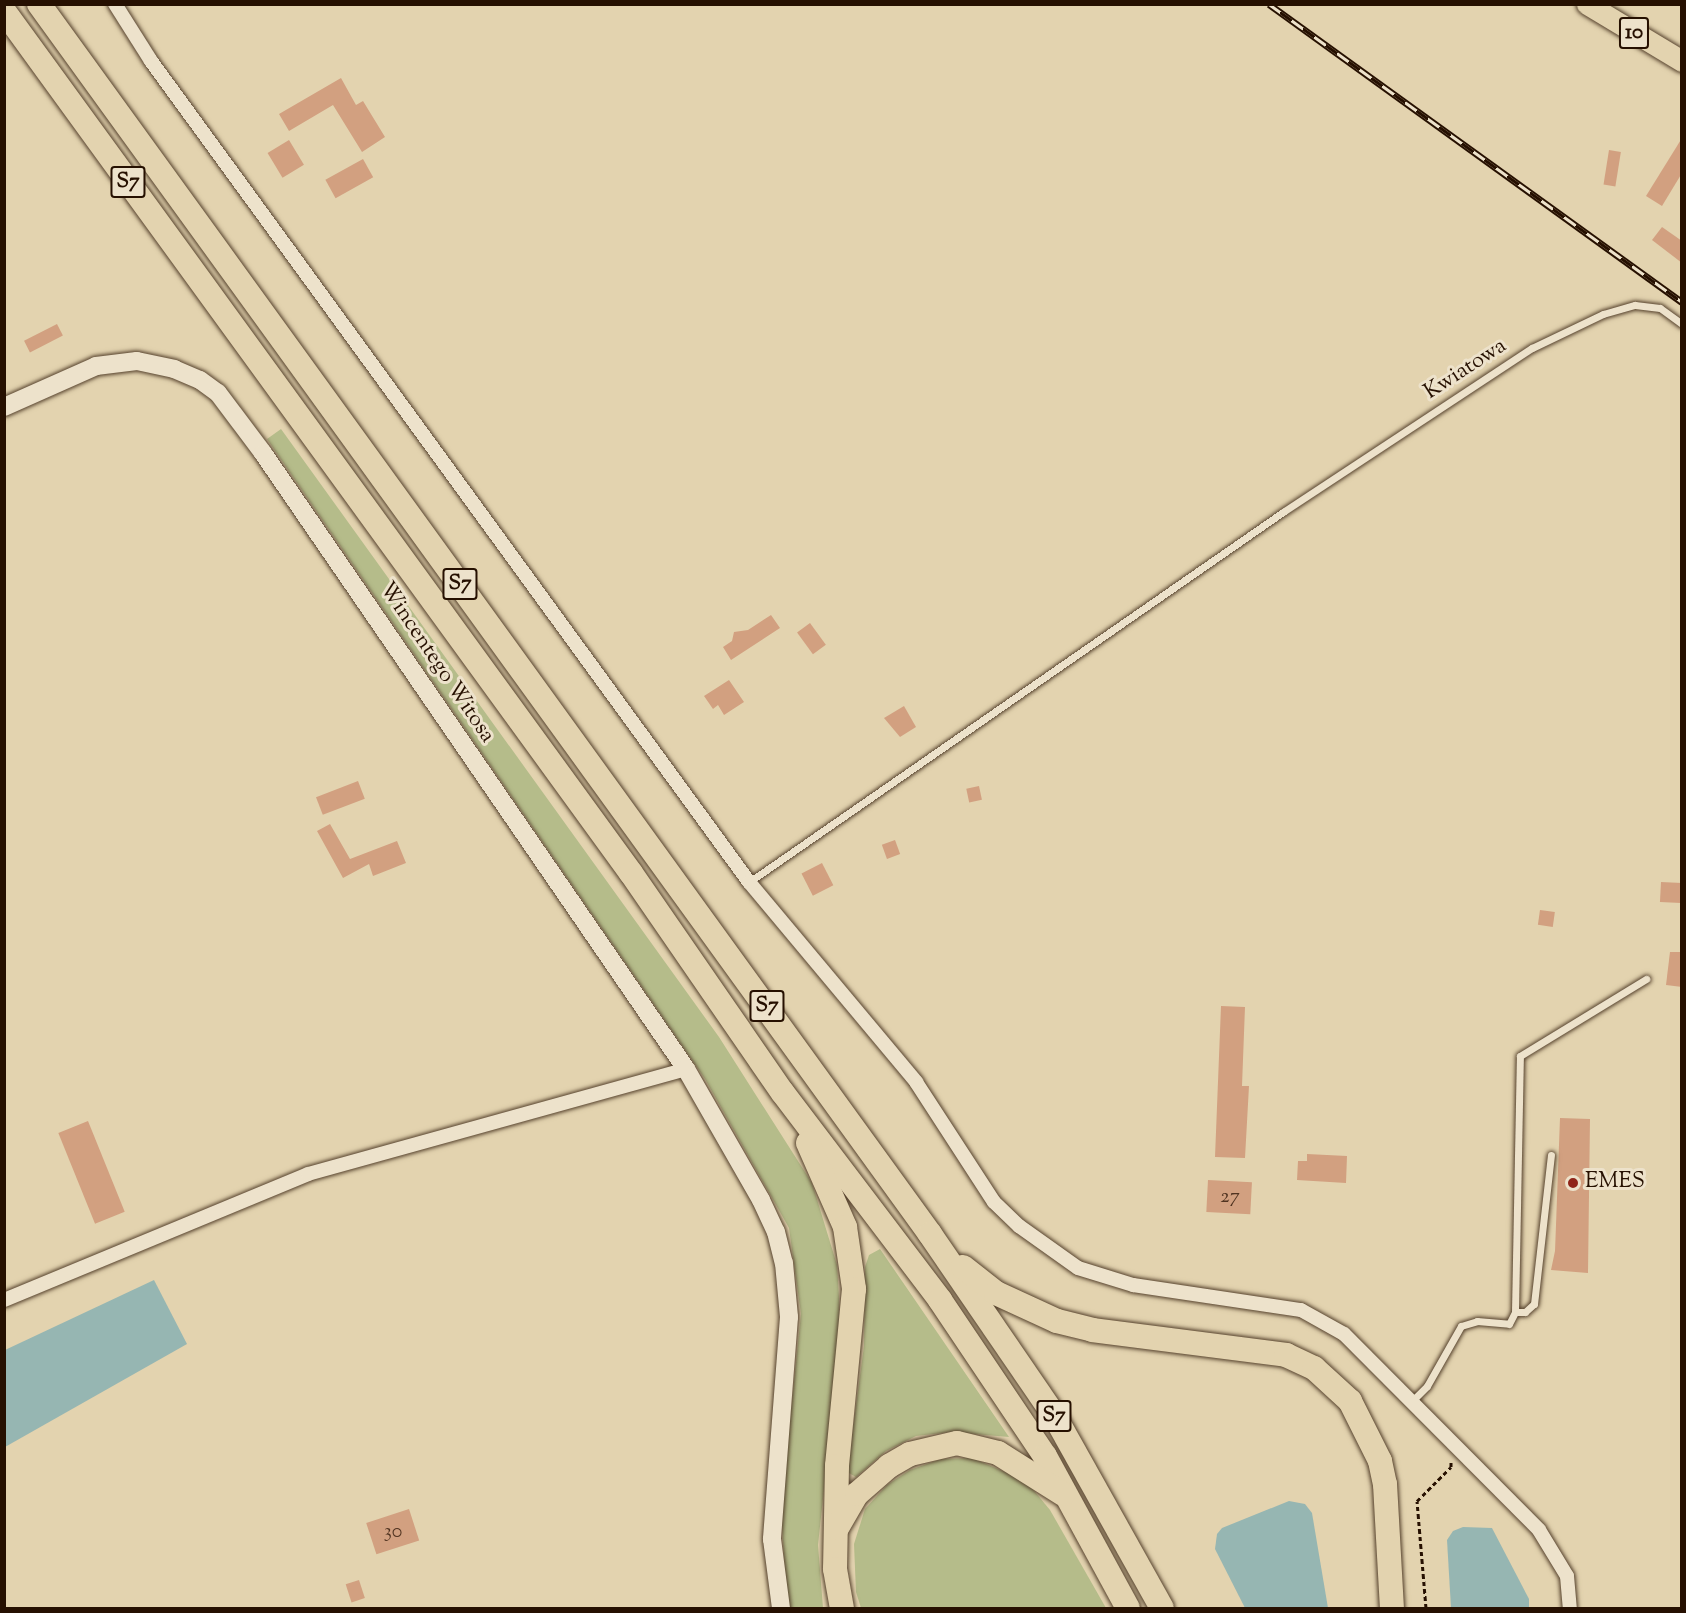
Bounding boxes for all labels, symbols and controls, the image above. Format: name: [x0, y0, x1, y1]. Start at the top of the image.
road number: 10: [1618, 15, 1650, 51]
road number: S7: [110, 164, 146, 200]
street label: Kwiatowa: [1420, 334, 1512, 406]
road number: S7: [442, 566, 478, 602]
street label: Wincentego Witosa: [373, 578, 499, 748]
road number: S7: [749, 988, 785, 1024]
place label: EMES: [1585, 1170, 1645, 1196]
marker: EMES: [1566, 1176, 1580, 1190]
house number: 27: [1220, 1185, 1240, 1209]
road number: S7: [1036, 1398, 1072, 1434]
house number: 30: [384, 1520, 402, 1544]

